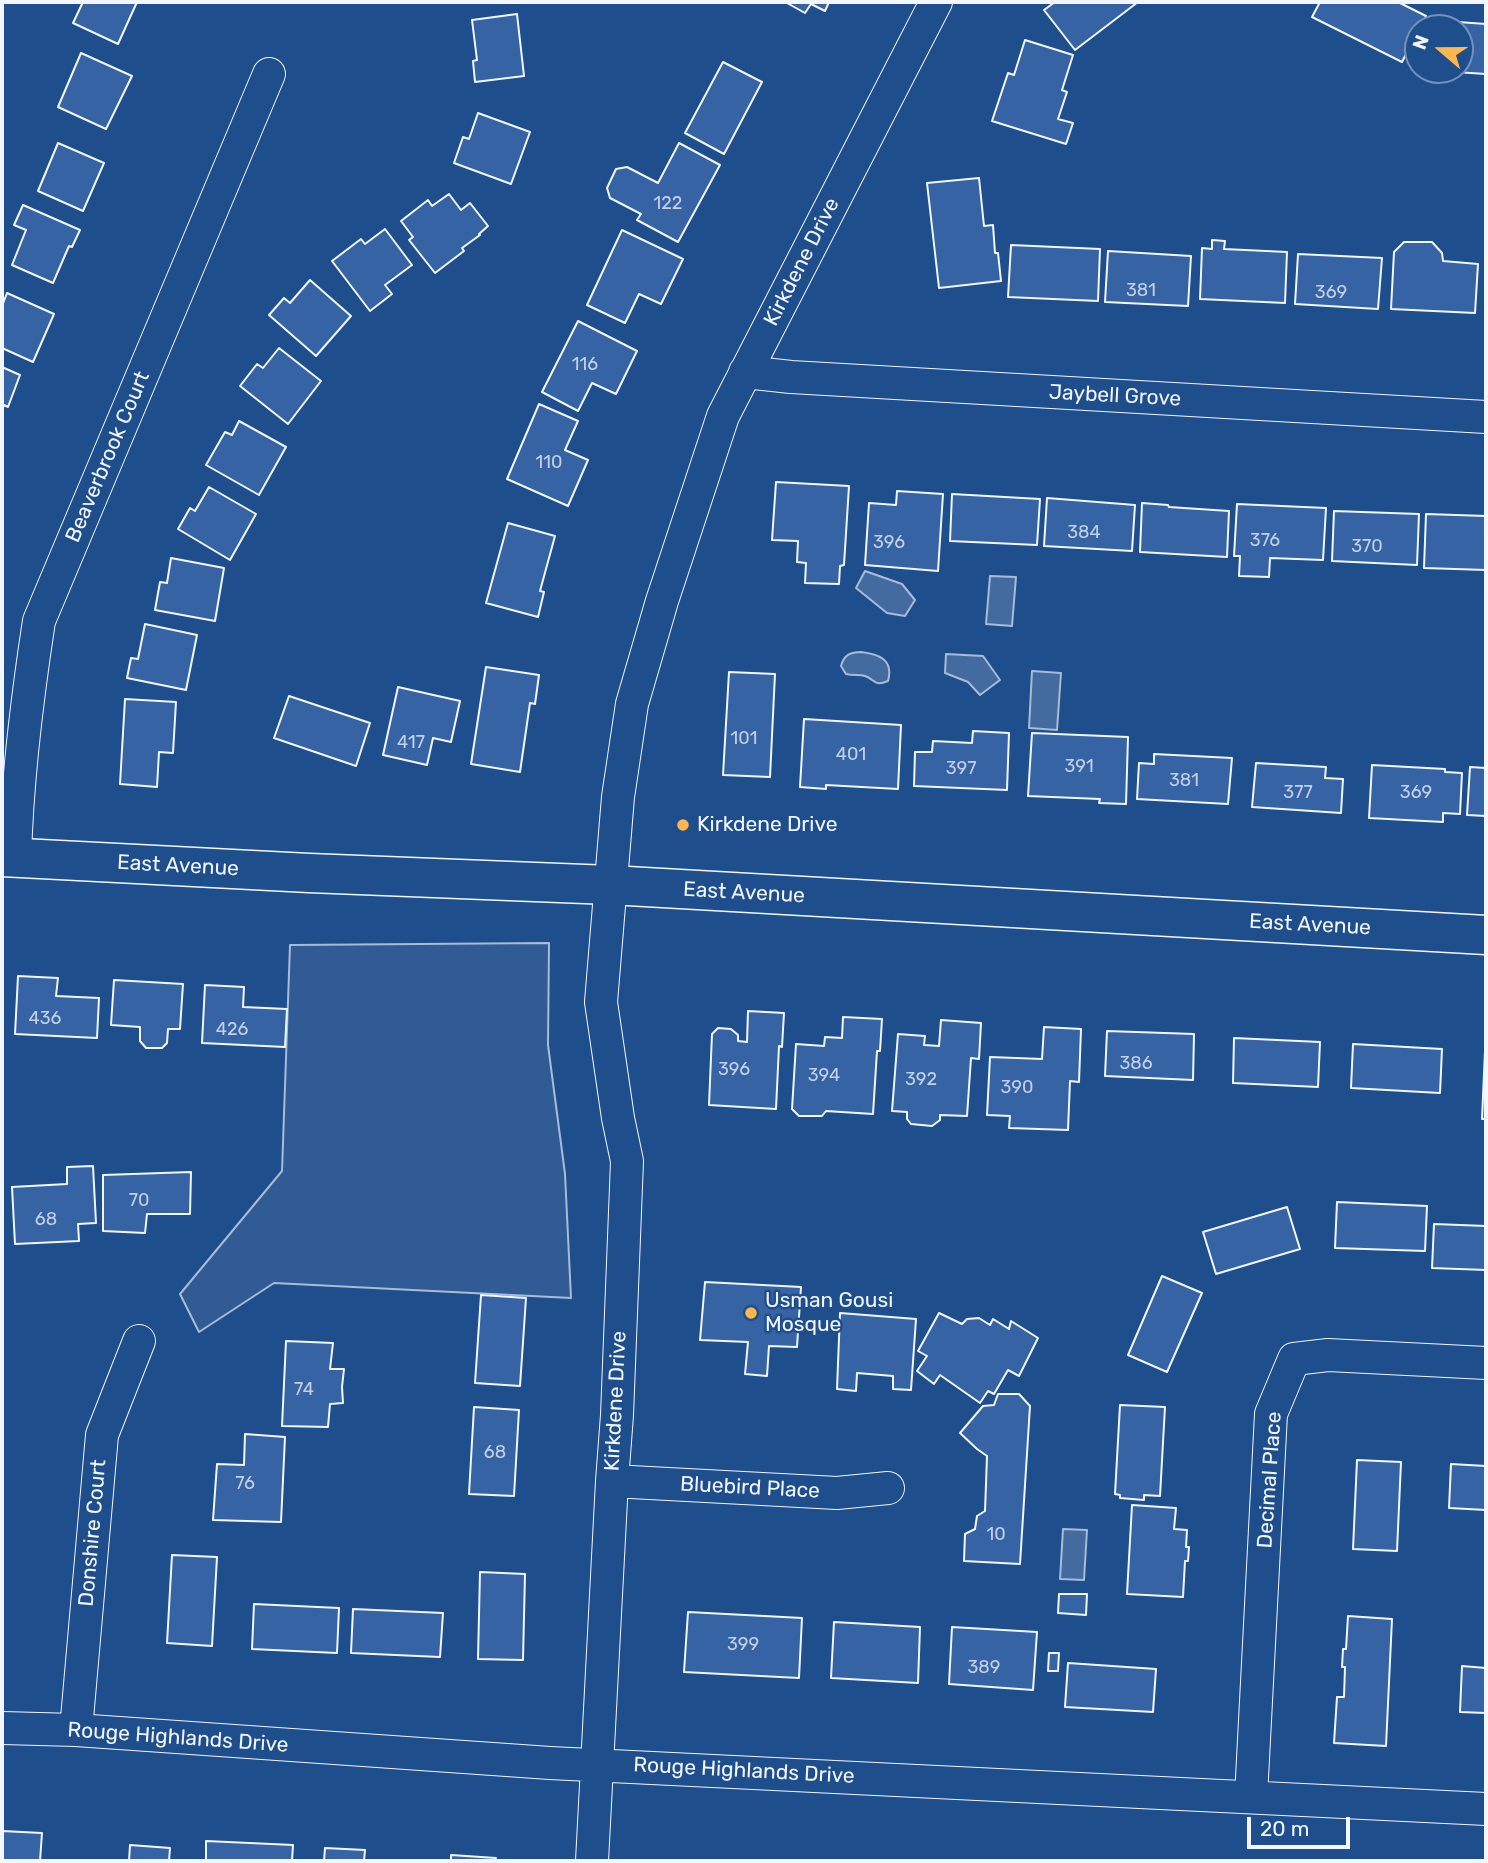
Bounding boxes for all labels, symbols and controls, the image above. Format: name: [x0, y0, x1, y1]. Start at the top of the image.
north arrow: [1404, 14, 1474, 84]
text: N: [1408, 32, 1434, 53]
house number: 122: [654, 193, 682, 215]
street label: Kirkdene Drive: [759, 194, 845, 330]
house number: 381: [1126, 280, 1156, 302]
house number: 369: [1315, 282, 1347, 304]
house number: 116: [572, 354, 598, 376]
street label: Beaverbrook Court: [61, 368, 155, 546]
street label: Jaybell Grove: [1048, 380, 1182, 412]
house number: 110: [536, 452, 562, 474]
house number: 384: [1067, 522, 1101, 544]
house number: 376: [1250, 530, 1280, 552]
house number: 396: [873, 532, 905, 554]
house number: 370: [1351, 536, 1383, 558]
house number: 101: [731, 728, 757, 750]
house number: 417: [397, 732, 425, 754]
house number: 401: [836, 744, 866, 766]
house number: 391: [1064, 756, 1094, 778]
house number: 397: [946, 758, 976, 780]
house number: 381: [1169, 770, 1199, 792]
house number: 377: [1283, 782, 1313, 804]
house number: 369: [1400, 782, 1432, 804]
place label: Kirkdene Drive: [697, 812, 837, 838]
marker: Kirkdene Drive: [675, 817, 691, 833]
street label: East Avenue: [116, 850, 240, 882]
street label: East Avenue: [682, 877, 806, 909]
street label: East Avenue: [1248, 909, 1372, 941]
house number: 436: [29, 1008, 61, 1030]
house number: 426: [216, 1019, 248, 1041]
house number: 386: [1119, 1053, 1153, 1075]
house number: 396: [718, 1059, 750, 1081]
house number: 394: [808, 1065, 840, 1087]
house number: 392: [905, 1069, 937, 1091]
house number: 390: [1001, 1077, 1033, 1099]
house number: 70: [129, 1190, 149, 1212]
house number: 68: [35, 1209, 57, 1231]
place label: Usman Gousi Mosque: [765, 1288, 893, 1338]
marker: Usman Gousi Mosque: [743, 1305, 759, 1321]
street label: Kirkdene Drive: [600, 1330, 632, 1472]
house number: 74: [294, 1379, 314, 1401]
street label: Decimal Place: [1253, 1411, 1287, 1549]
house number: 68: [484, 1442, 506, 1464]
street label: Donshire Court: [74, 1458, 112, 1608]
street label: Bluebird Place: [679, 1472, 821, 1504]
house number: 76: [235, 1473, 255, 1495]
house number: 10: [986, 1524, 1006, 1546]
house number: 399: [727, 1634, 759, 1656]
house number: 389: [968, 1657, 1000, 1679]
street label: Rouge Highlands Drive: [67, 1718, 289, 1758]
street label: Rouge Highlands Drive: [633, 1753, 855, 1789]
scale bar: [1250, 1804, 1353, 1848]
text: 20 m: [1260, 1816, 1309, 1841]

